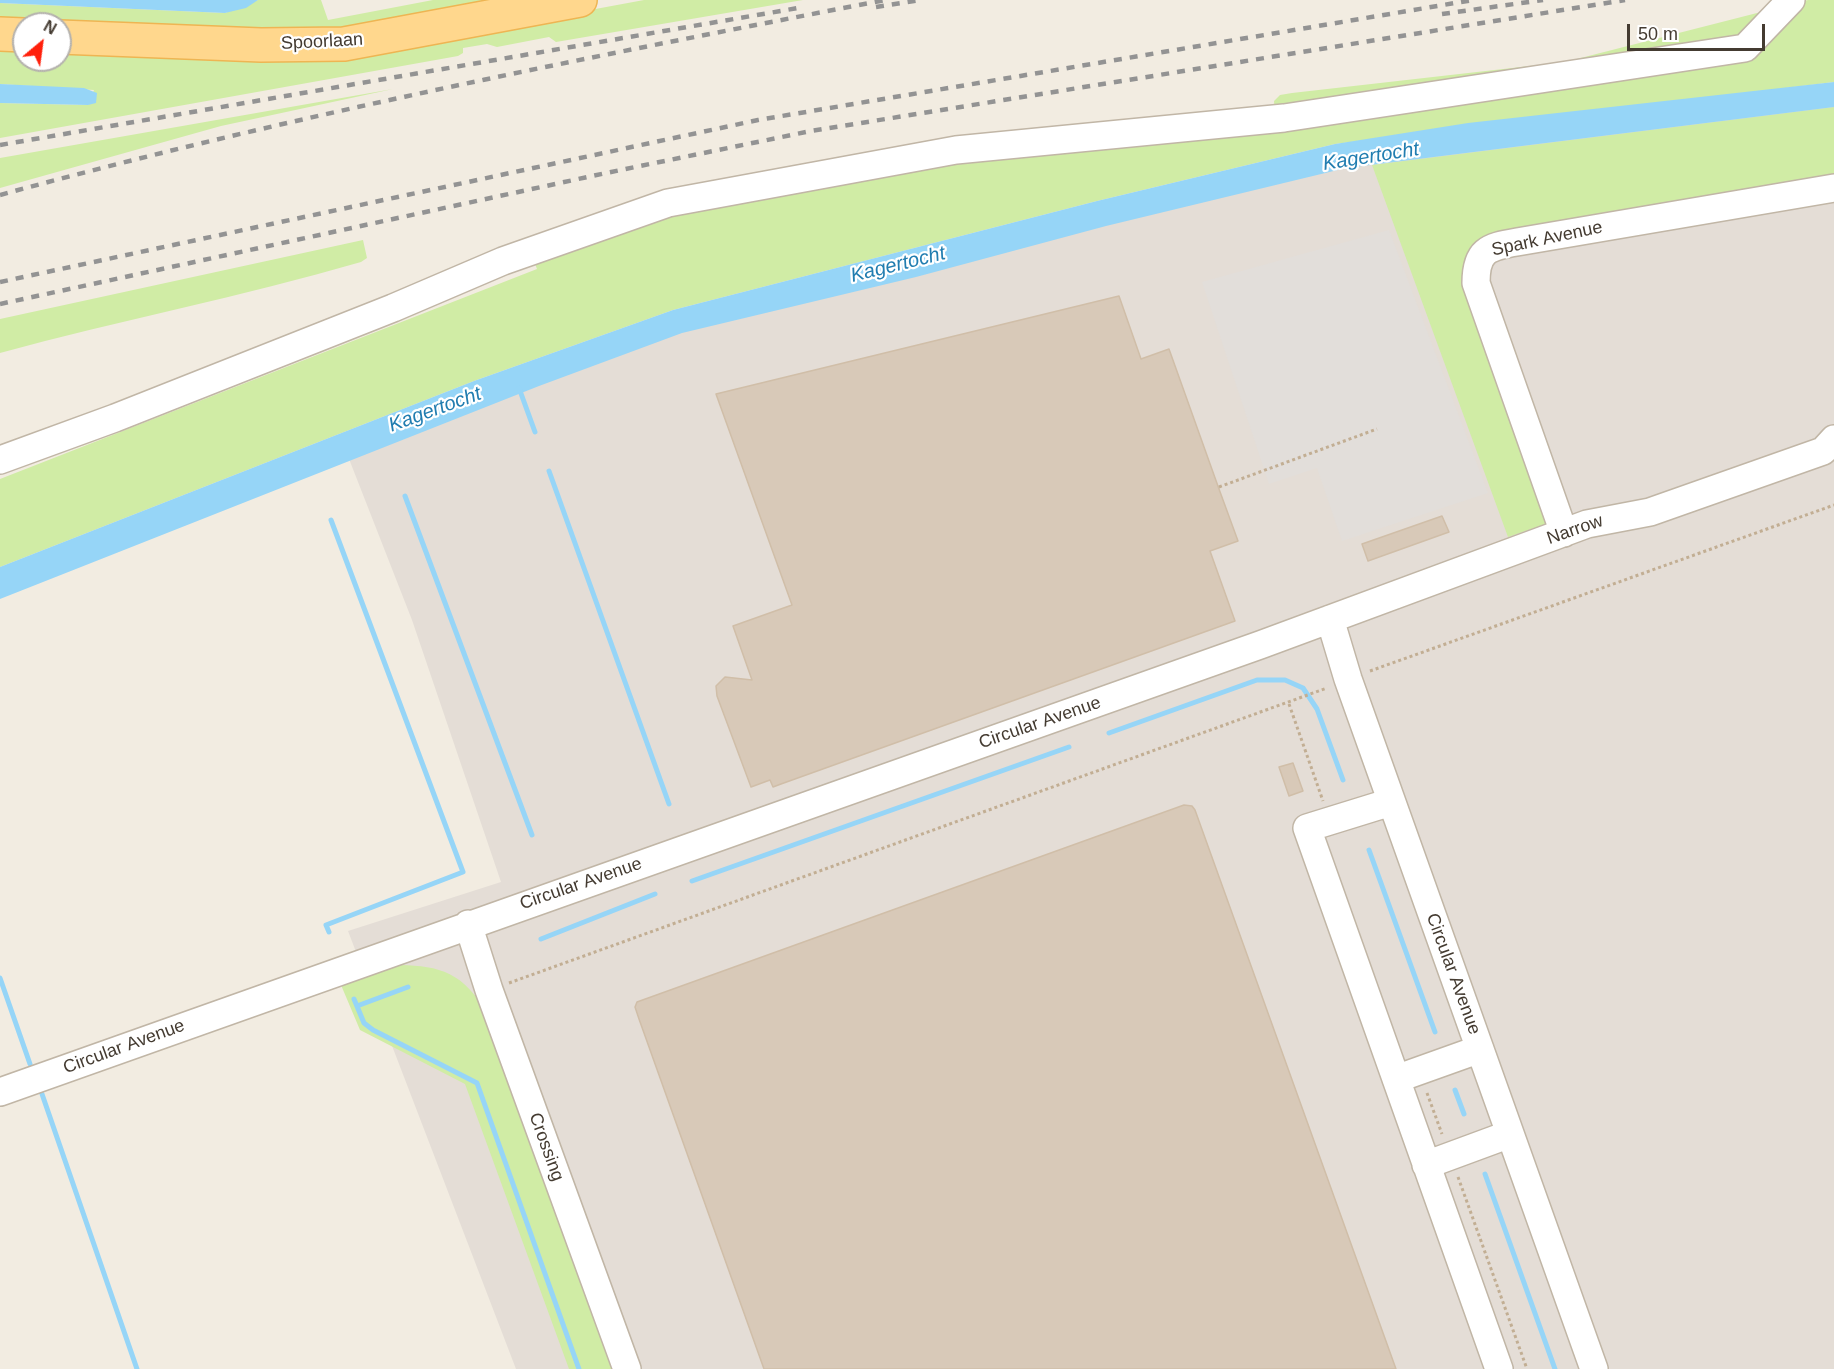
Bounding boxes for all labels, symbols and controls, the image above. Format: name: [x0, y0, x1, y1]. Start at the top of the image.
north arrow: [12, 12, 72, 72]
scale bar: [1630, 12, 1768, 50]
text: N: [41, 17, 59, 38]
text: 50 m: [1638, 24, 1678, 44]
street label: Spoorlaan: [280, 29, 364, 55]
water label: Kagertocht: [1321, 138, 1421, 176]
street label: Spark Avenue: [1490, 217, 1604, 261]
water label: Kagertocht: [848, 242, 948, 288]
water label: Kagertocht: [385, 382, 485, 438]
street label: Narrow: [1544, 510, 1606, 550]
street label: Circular Avenue: [976, 692, 1104, 754]
street label: Circular Avenue: [517, 853, 645, 915]
street label: Circular Avenue: [1421, 910, 1485, 1038]
street label: Circular Avenue: [60, 1015, 188, 1079]
street label: Crossing: [524, 1110, 568, 1184]

